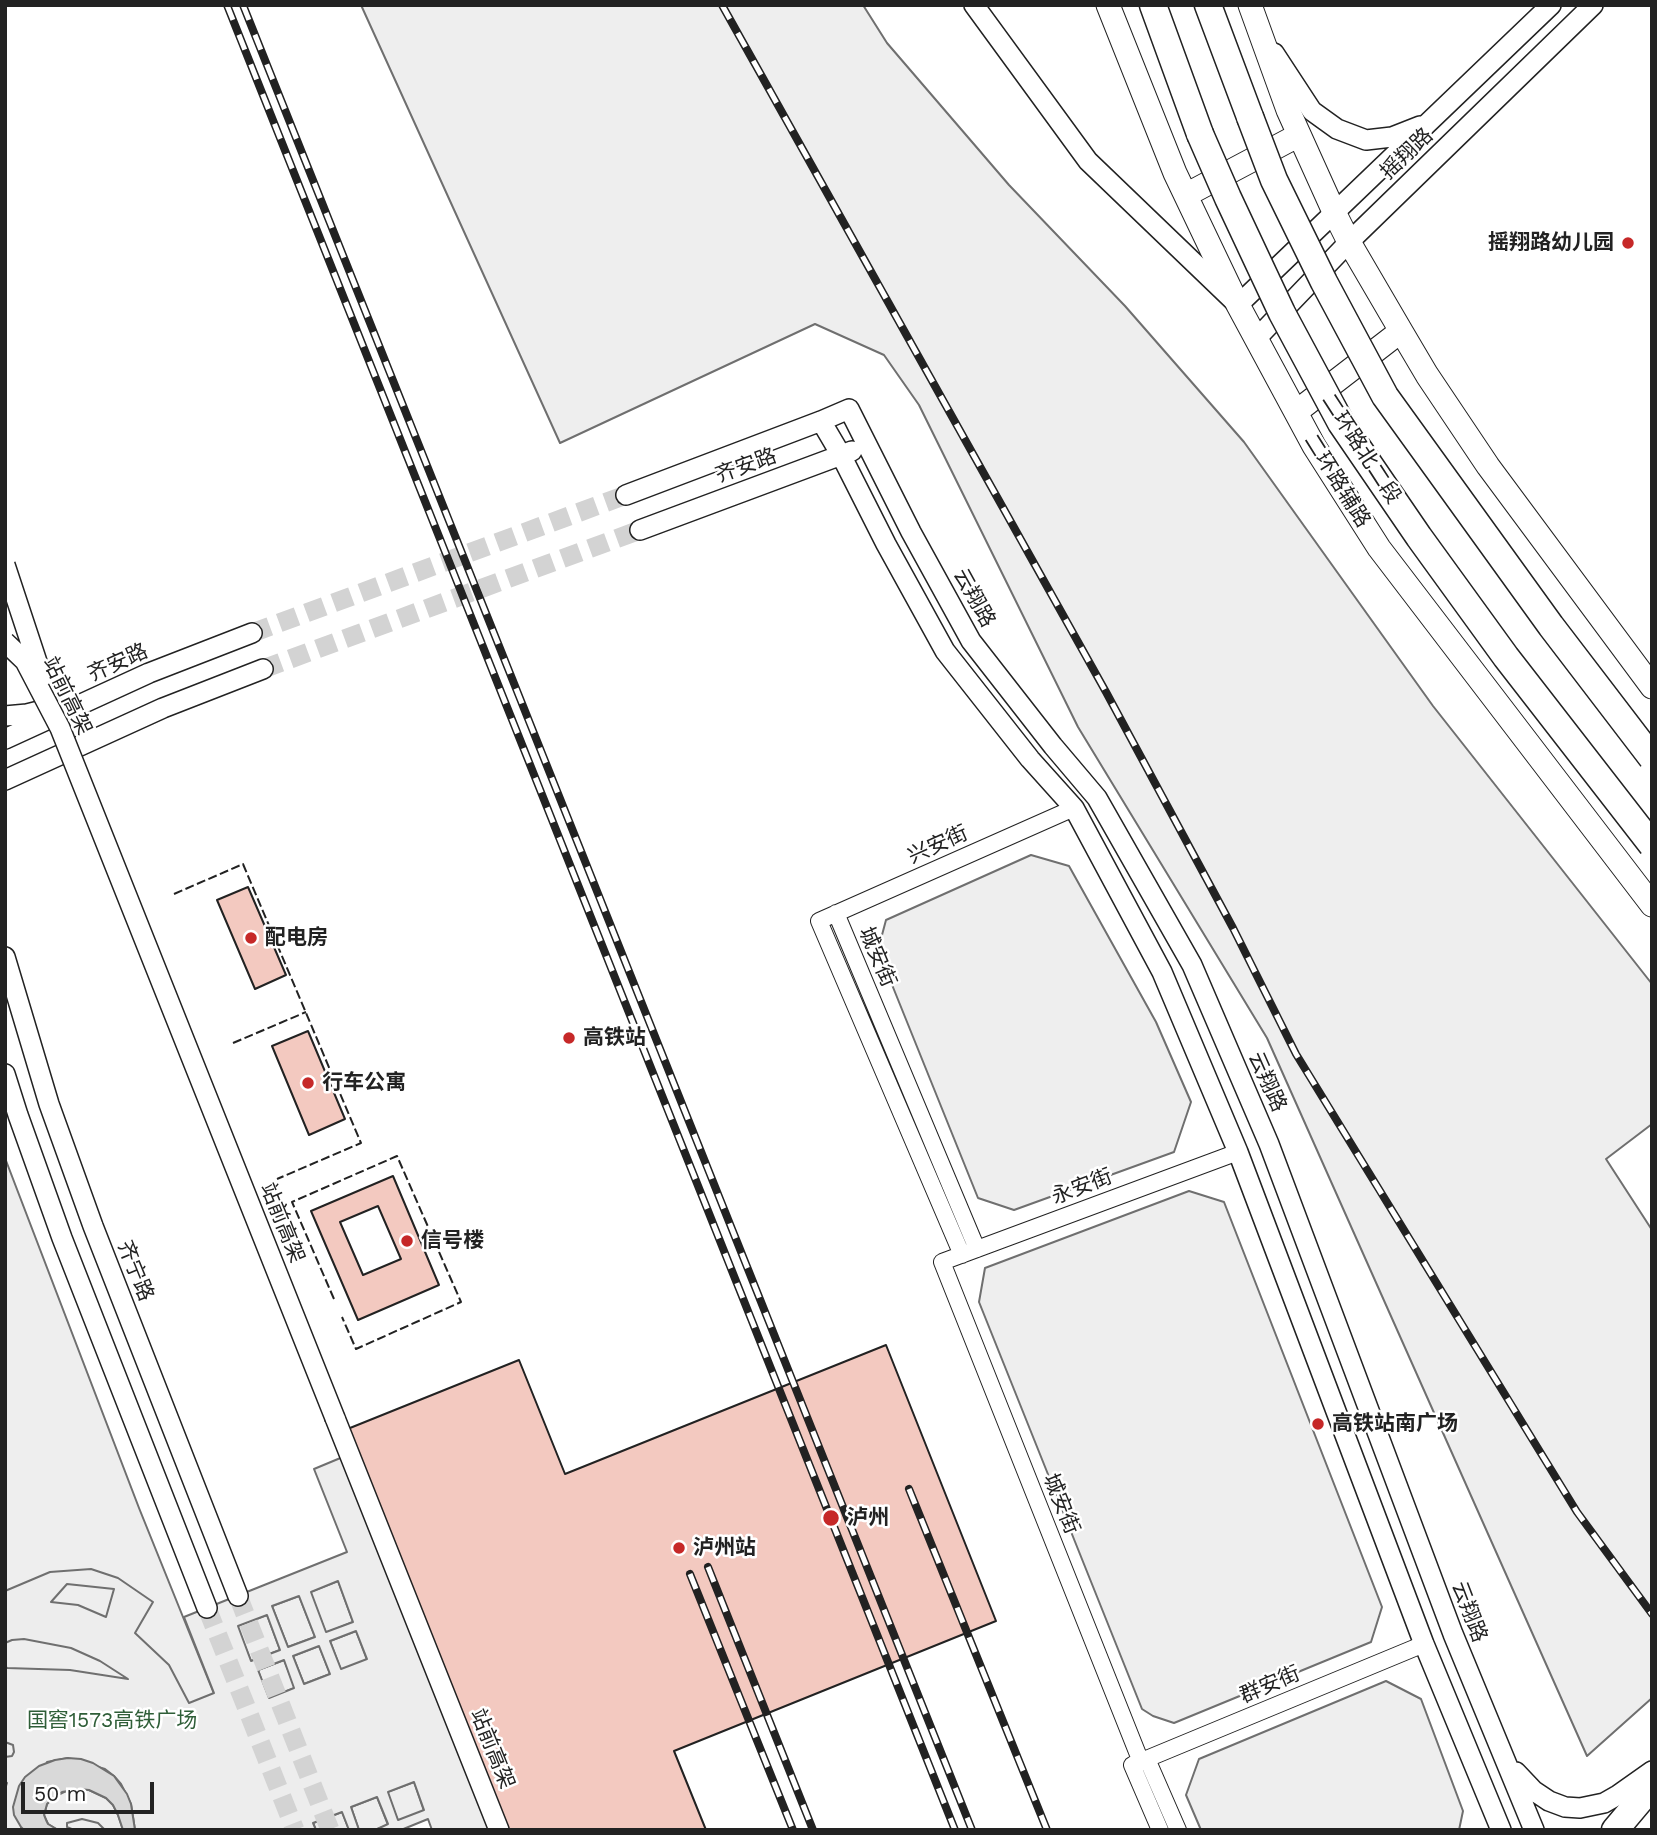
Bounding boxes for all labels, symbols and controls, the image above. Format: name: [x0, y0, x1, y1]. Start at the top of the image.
street label: 摇翔路: [1376, 123, 1438, 185]
place label: 摇翔路幼儿园: [1488, 230, 1614, 256]
marker: 摇翔路幼儿园: [1620, 235, 1636, 251]
street label: 二环路北二段: [1316, 389, 1406, 509]
street label: 二环路辅路: [1298, 430, 1376, 532]
street label: 齐安路: [712, 443, 780, 489]
street label: 云翔路: [948, 564, 1000, 632]
street label: 齐安路: [84, 639, 152, 687]
street label: 站前高架: [37, 653, 97, 739]
street label: 兴安街: [904, 821, 972, 869]
street label: 城安街: [853, 923, 901, 991]
place label: 配电房: [265, 925, 328, 951]
marker: 配电房: [243, 930, 259, 946]
place label: 高铁站: [583, 1025, 646, 1051]
marker: 高铁站: [561, 1030, 577, 1046]
street label: 云翔路: [1243, 1048, 1291, 1116]
place label: 行车公寓: [322, 1070, 406, 1096]
marker: 行车公寓: [300, 1075, 316, 1091]
street label: 永安街: [1048, 1164, 1116, 1210]
street label: 站前高架: [255, 1179, 309, 1267]
place label: 信号楼: [421, 1228, 484, 1254]
marker: 信号楼: [399, 1233, 415, 1249]
street label: 齐宁路: [112, 1237, 158, 1305]
place label: 高铁站南广场: [1332, 1411, 1458, 1437]
marker: 高铁站南广场: [1310, 1416, 1326, 1432]
street label: 城安街: [1038, 1470, 1084, 1538]
place label: 泸州: [847, 1505, 889, 1531]
marker: 泸州: [821, 1508, 841, 1528]
place label: 泸州站: [693, 1535, 756, 1561]
marker: 泸州站: [671, 1540, 687, 1556]
street label: 云翔路: [1446, 1578, 1492, 1646]
street label: 群安街: [1236, 1661, 1304, 1709]
street label: 站前高架: [465, 1705, 519, 1793]
park label: 国窖1573高铁广场: [27, 1708, 197, 1734]
scale bar: [24, 1769, 158, 1813]
text: 50 m: [34, 1781, 86, 1806]

